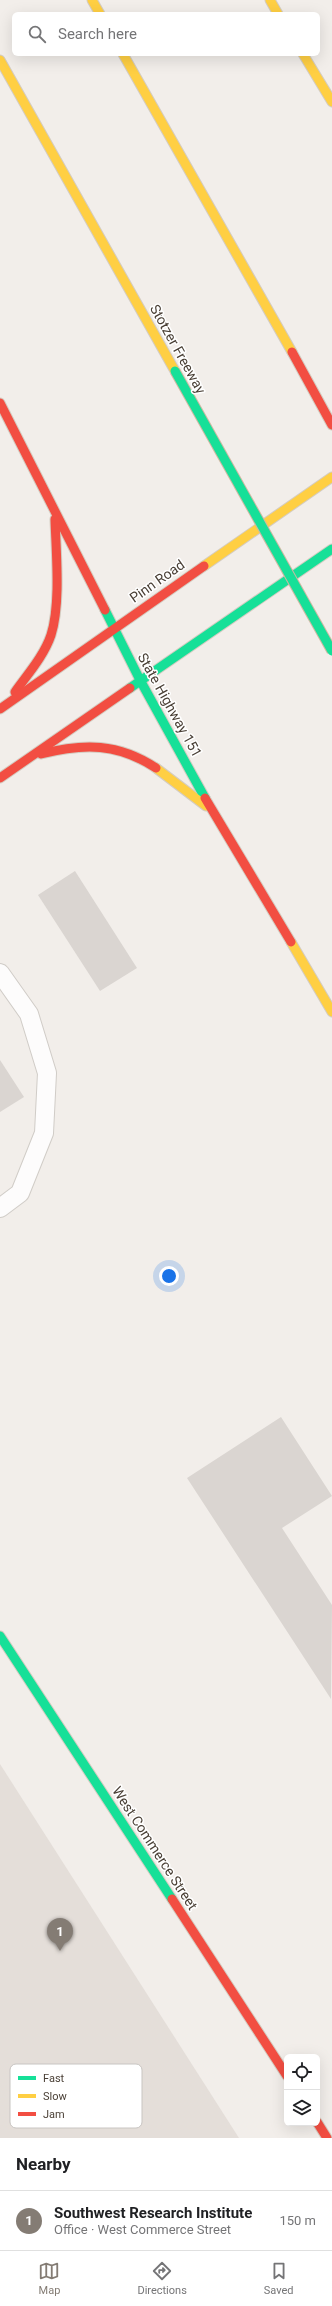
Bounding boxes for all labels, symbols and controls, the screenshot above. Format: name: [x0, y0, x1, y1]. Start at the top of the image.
search box: [12, 12, 320, 56]
icon: search: [26, 23, 48, 45]
text: Search here: [58, 25, 137, 43]
street label: Stotzer Freeway: [147, 302, 209, 397]
street label: Pinn Road: [126, 556, 188, 606]
street label: State Highway 151: [135, 650, 205, 760]
your location: [159, 1266, 179, 1286]
street label: West Commerce Street: [109, 1783, 201, 1913]
pin: 1: [47, 1918, 73, 1951]
map controls: [284, 2054, 320, 2126]
button: locate: [284, 2054, 320, 2090]
legend: [10, 2064, 142, 2128]
text: Fast: [43, 2072, 65, 2085]
text: Slow: [43, 2090, 67, 2103]
button: layers: [284, 2090, 320, 2126]
text: Jam: [43, 2108, 65, 2121]
text: Nearby: [16, 2154, 71, 2174]
text: Southwest Research Institute: [54, 2204, 252, 2222]
text: 1: [25, 2213, 33, 2228]
text: 150 m: [279, 2213, 316, 2228]
text: Office · West Commerce Street: [54, 2222, 231, 2237]
tab: Map: [38, 2260, 60, 2297]
tab: Directions: [137, 2260, 187, 2297]
tab: Saved: [264, 2260, 294, 2297]

